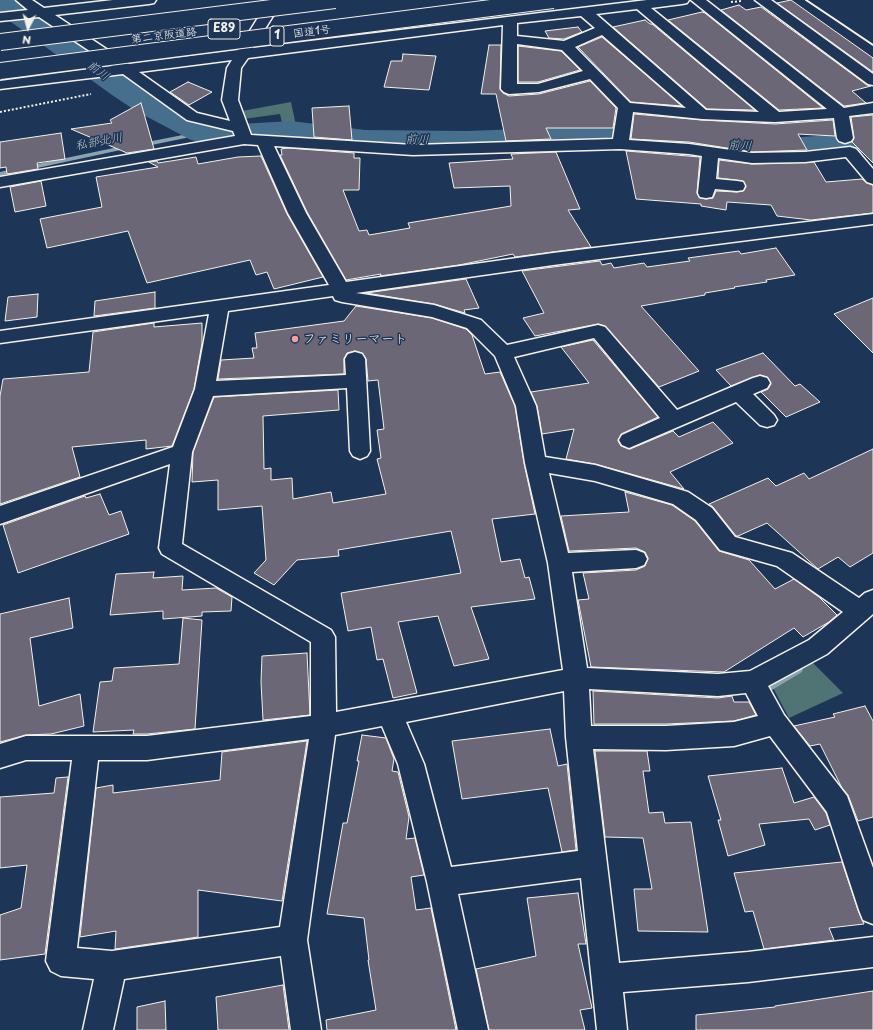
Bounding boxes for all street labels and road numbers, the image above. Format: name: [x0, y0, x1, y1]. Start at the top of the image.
road number: E89: [208, 19, 240, 39]
street label: 国道1号: [292, 23, 332, 41]
street label: 第二京阪道路: [130, 25, 198, 47]
road number: 1: [270, 26, 284, 46]

